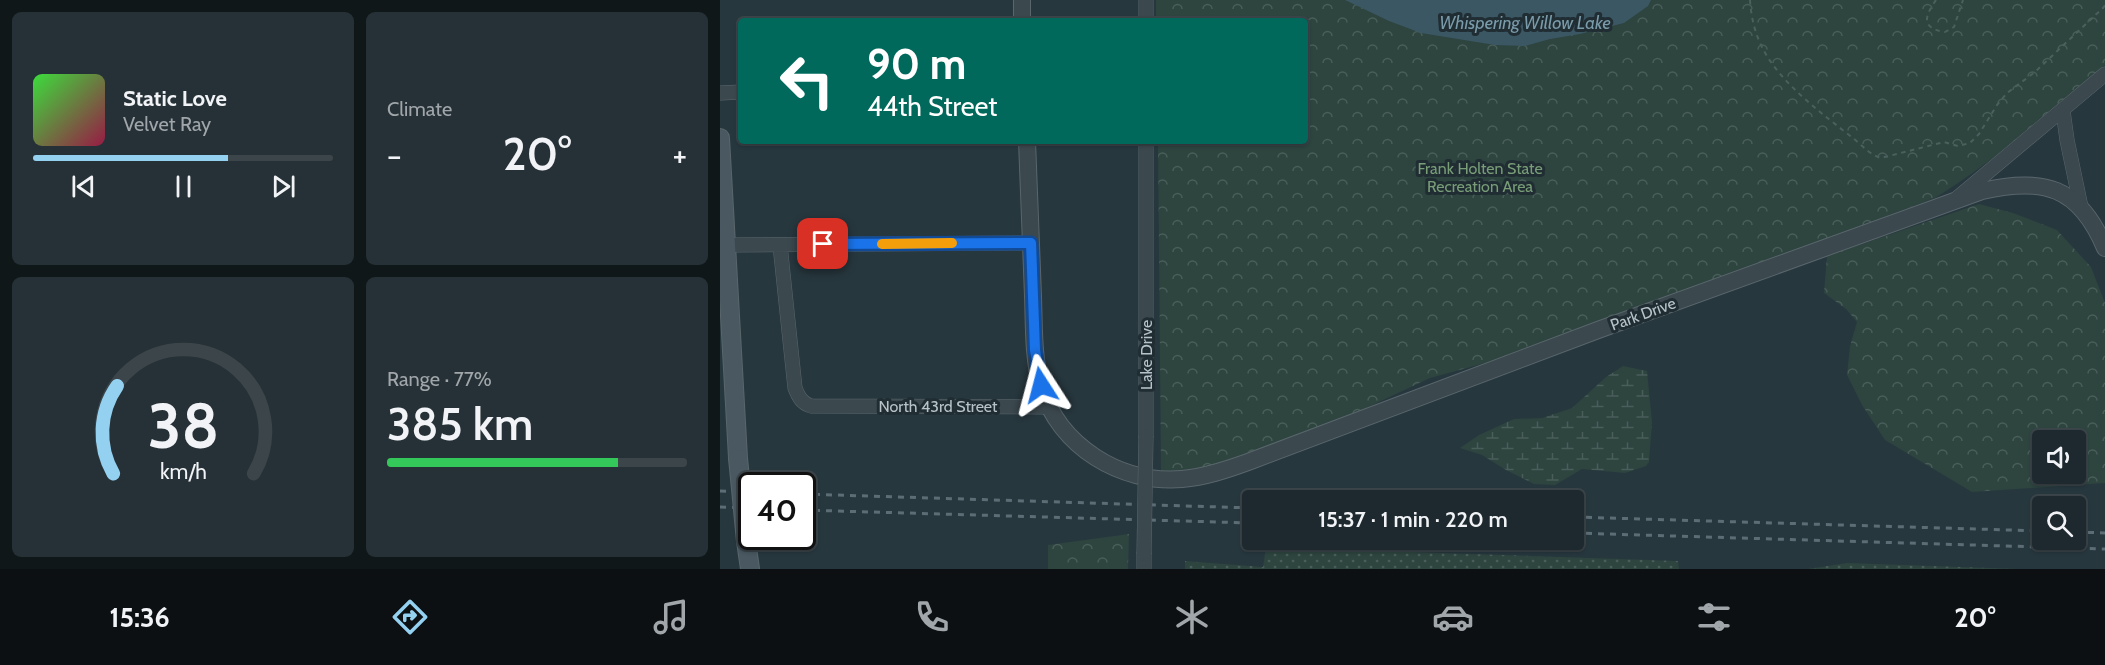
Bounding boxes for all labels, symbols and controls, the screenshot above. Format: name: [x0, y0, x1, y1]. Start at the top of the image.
water label: Whispering Willow Lake: [1439, 12, 1611, 34]
text: 90 m: [867, 38, 966, 90]
icon: left: [768, 42, 846, 120]
text: Static Love: [123, 85, 227, 112]
text: 44th Street: [867, 90, 997, 123]
text: Climate: [387, 97, 452, 121]
text: Velvet Ray: [123, 112, 211, 136]
text: 20°: [503, 127, 571, 181]
text: −: [387, 135, 402, 175]
text: +: [672, 135, 687, 175]
park label: Frank Holten State Recreation Area: [1417, 159, 1543, 196]
icon: previous: [67, 170, 100, 203]
icon: pause: [167, 170, 200, 203]
icon: next: [267, 170, 300, 203]
pin: [797, 218, 848, 269]
icon: arrive: [806, 227, 839, 260]
street label: Park Drive: [1608, 293, 1678, 335]
street label: Lake Drive: [1137, 320, 1156, 390]
position arrow: [1009, 353, 1073, 417]
text: Range · 77%: [387, 367, 492, 391]
text: 38: [147, 388, 219, 464]
text: 385 km: [387, 397, 533, 451]
street label: North 43rd Street: [879, 397, 998, 416]
map controls: [2032, 430, 2086, 550]
button: sound: [2032, 430, 2086, 484]
text: km/h: [160, 458, 206, 484]
speed limit sign: 40: [738, 472, 816, 550]
button: search: [2032, 496, 2086, 550]
text: 15:37 · 1 min · 220 m: [1318, 506, 1508, 533]
icon: directions: [389, 596, 431, 638]
icon: music: [650, 596, 692, 638]
icon: phone: [911, 596, 953, 638]
icon: climate: [1171, 596, 1213, 638]
icon: car: [1432, 596, 1474, 638]
icon: filters: [1693, 596, 1735, 638]
text: 15:36: [109, 601, 170, 634]
text: 20°: [1954, 601, 1995, 634]

